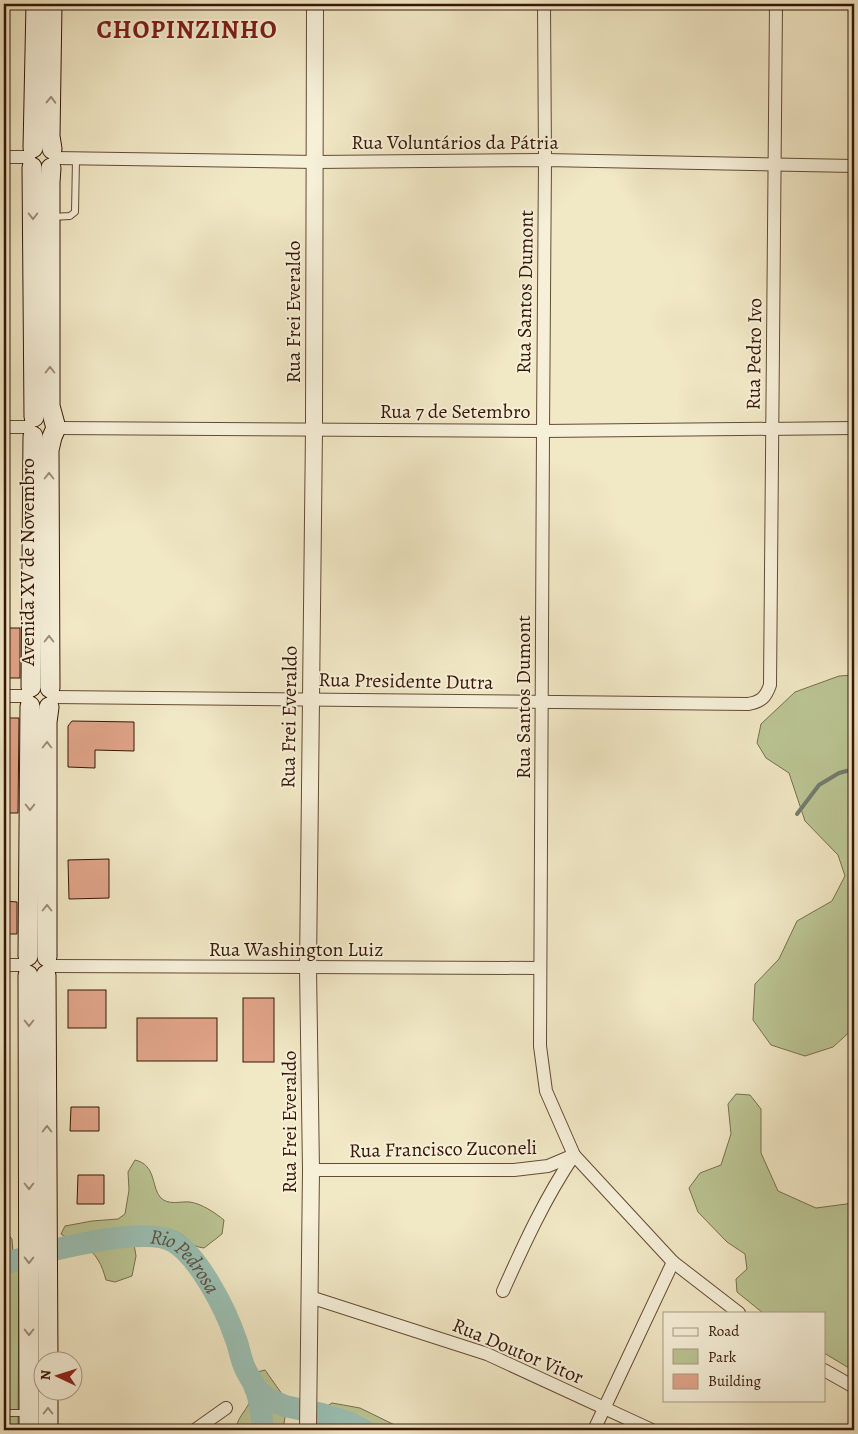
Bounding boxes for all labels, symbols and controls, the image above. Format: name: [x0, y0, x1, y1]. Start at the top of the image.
district label: CHOPINZINHO: [96, 13, 278, 47]
one-way arrow: [45, 96, 56, 104]
street label: Rua Voluntários da Pátria: [351, 129, 559, 156]
street label: Rua Santos Dumont: [510, 209, 540, 374]
one-way arrow: [28, 212, 38, 220]
street label: Rua Frei Everaldo: [280, 241, 307, 383]
street label: Rua Pedro Ivo: [740, 298, 768, 410]
one-way arrow: [45, 365, 55, 373]
street label: Rua 7 de Setembro: [380, 398, 530, 425]
street label: Avenida XV de Novembro: [14, 458, 41, 667]
one-way arrow: [44, 472, 54, 480]
street label: Rua Santos Dumont: [510, 615, 537, 779]
one-way arrow: [44, 635, 54, 642]
street label: Rua Frei Everaldo: [274, 645, 304, 789]
street label: Rua Presidente Dutra: [318, 666, 494, 696]
one-way arrow: [42, 741, 52, 749]
one-way arrow: [25, 804, 35, 811]
one-way arrow: [42, 904, 52, 912]
street label: Rua Washington Luiz: [209, 936, 383, 963]
one-way arrow: [24, 1020, 34, 1027]
street label: Rua Frei Everaldo: [276, 1051, 303, 1193]
one-way arrow: [41, 1125, 52, 1133]
street label: Rua Francisco Zuconeli: [349, 1134, 537, 1164]
one-way arrow: [24, 1182, 34, 1190]
water label: Rio Pedrosa: [149, 1222, 227, 1299]
one-way arrow: [24, 1256, 34, 1264]
street label: Rua Doutor Vitor: [448, 1311, 588, 1391]
legend: [663, 1312, 826, 1402]
text: Road: [708, 1321, 740, 1341]
one-way arrow: [24, 1328, 34, 1336]
text: Park: [708, 1347, 737, 1367]
north arrow: [32, 1352, 82, 1402]
text: N: [36, 1369, 55, 1381]
text: Building: [708, 1371, 761, 1391]
one-way arrow: [43, 1407, 53, 1414]

